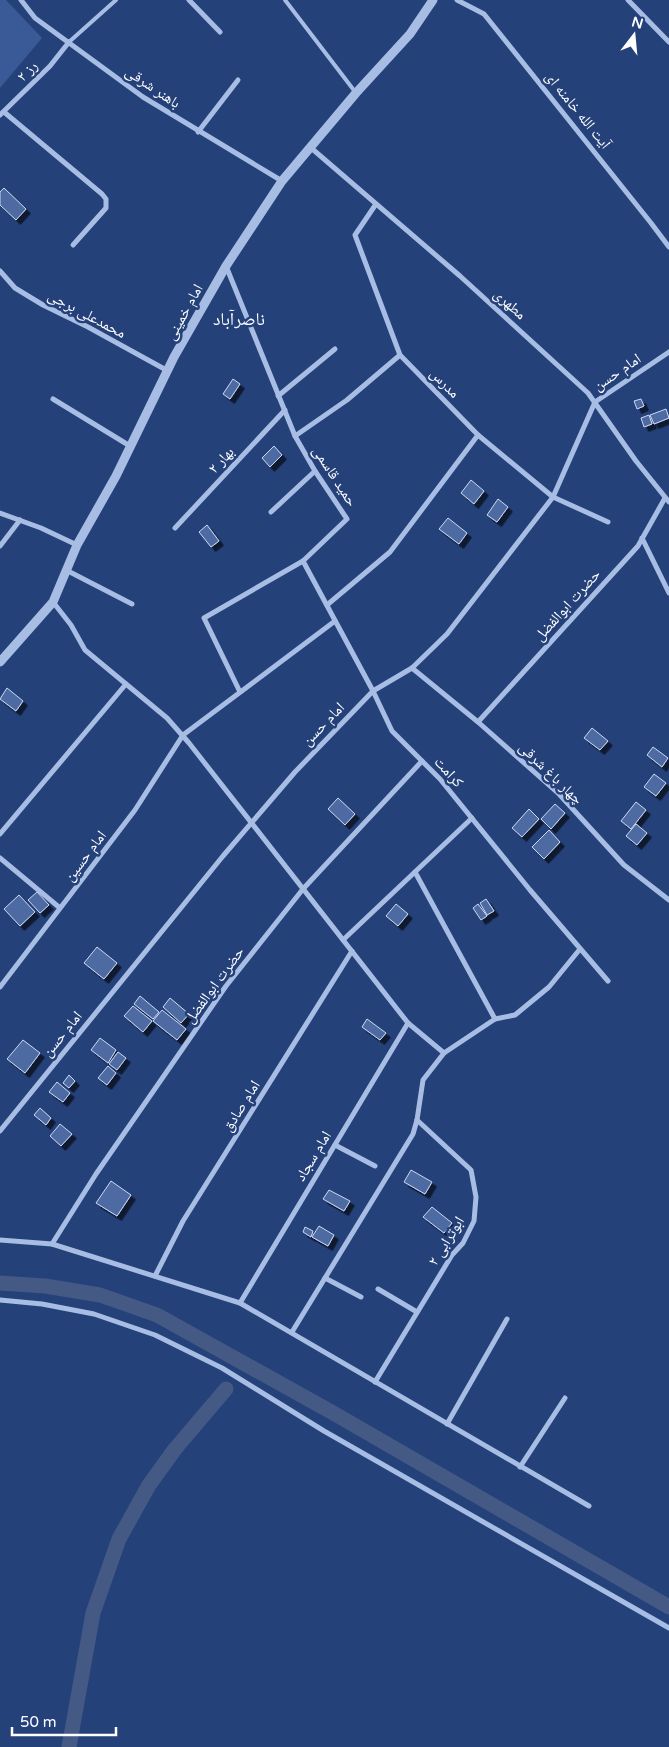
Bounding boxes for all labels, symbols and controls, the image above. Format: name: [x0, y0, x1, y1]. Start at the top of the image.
north arrow: [609, 10, 659, 60]
text: N: [630, 13, 645, 33]
street label: رز ۲: [13, 57, 41, 85]
street label: باهنر شرقی: [122, 62, 184, 113]
street label: آیت الله خامنه ای: [541, 68, 615, 154]
street label: امام خمینی: [161, 281, 208, 344]
street label: مطهری: [489, 285, 530, 324]
street label: محمدعلی برجی: [45, 286, 129, 343]
district label: ناصرآباد: [213, 308, 265, 330]
street label: امام حسن: [590, 350, 645, 395]
street label: مدرس: [426, 364, 464, 403]
street label: حمید قاسمی: [308, 442, 361, 511]
street label: بهار ۲: [204, 443, 238, 477]
street label: حضرت ابوالفضل: [530, 565, 605, 645]
street label: امام حسن: [298, 698, 349, 750]
street label: چهار باغ شرقی: [515, 738, 587, 809]
street label: کرامت: [431, 753, 467, 791]
street label: امام حسین: [60, 827, 111, 886]
street label: حضرت ابوالفضل: [180, 943, 249, 1028]
street label: امام حسن: [38, 1007, 87, 1061]
street label: امام صادق: [218, 1077, 265, 1135]
street label: امام سجاد: [291, 1128, 336, 1185]
street label: ابوترابی ۲: [424, 1213, 469, 1269]
scale bar: [12, 1704, 116, 1736]
text: 50 m: [20, 1713, 57, 1731]

